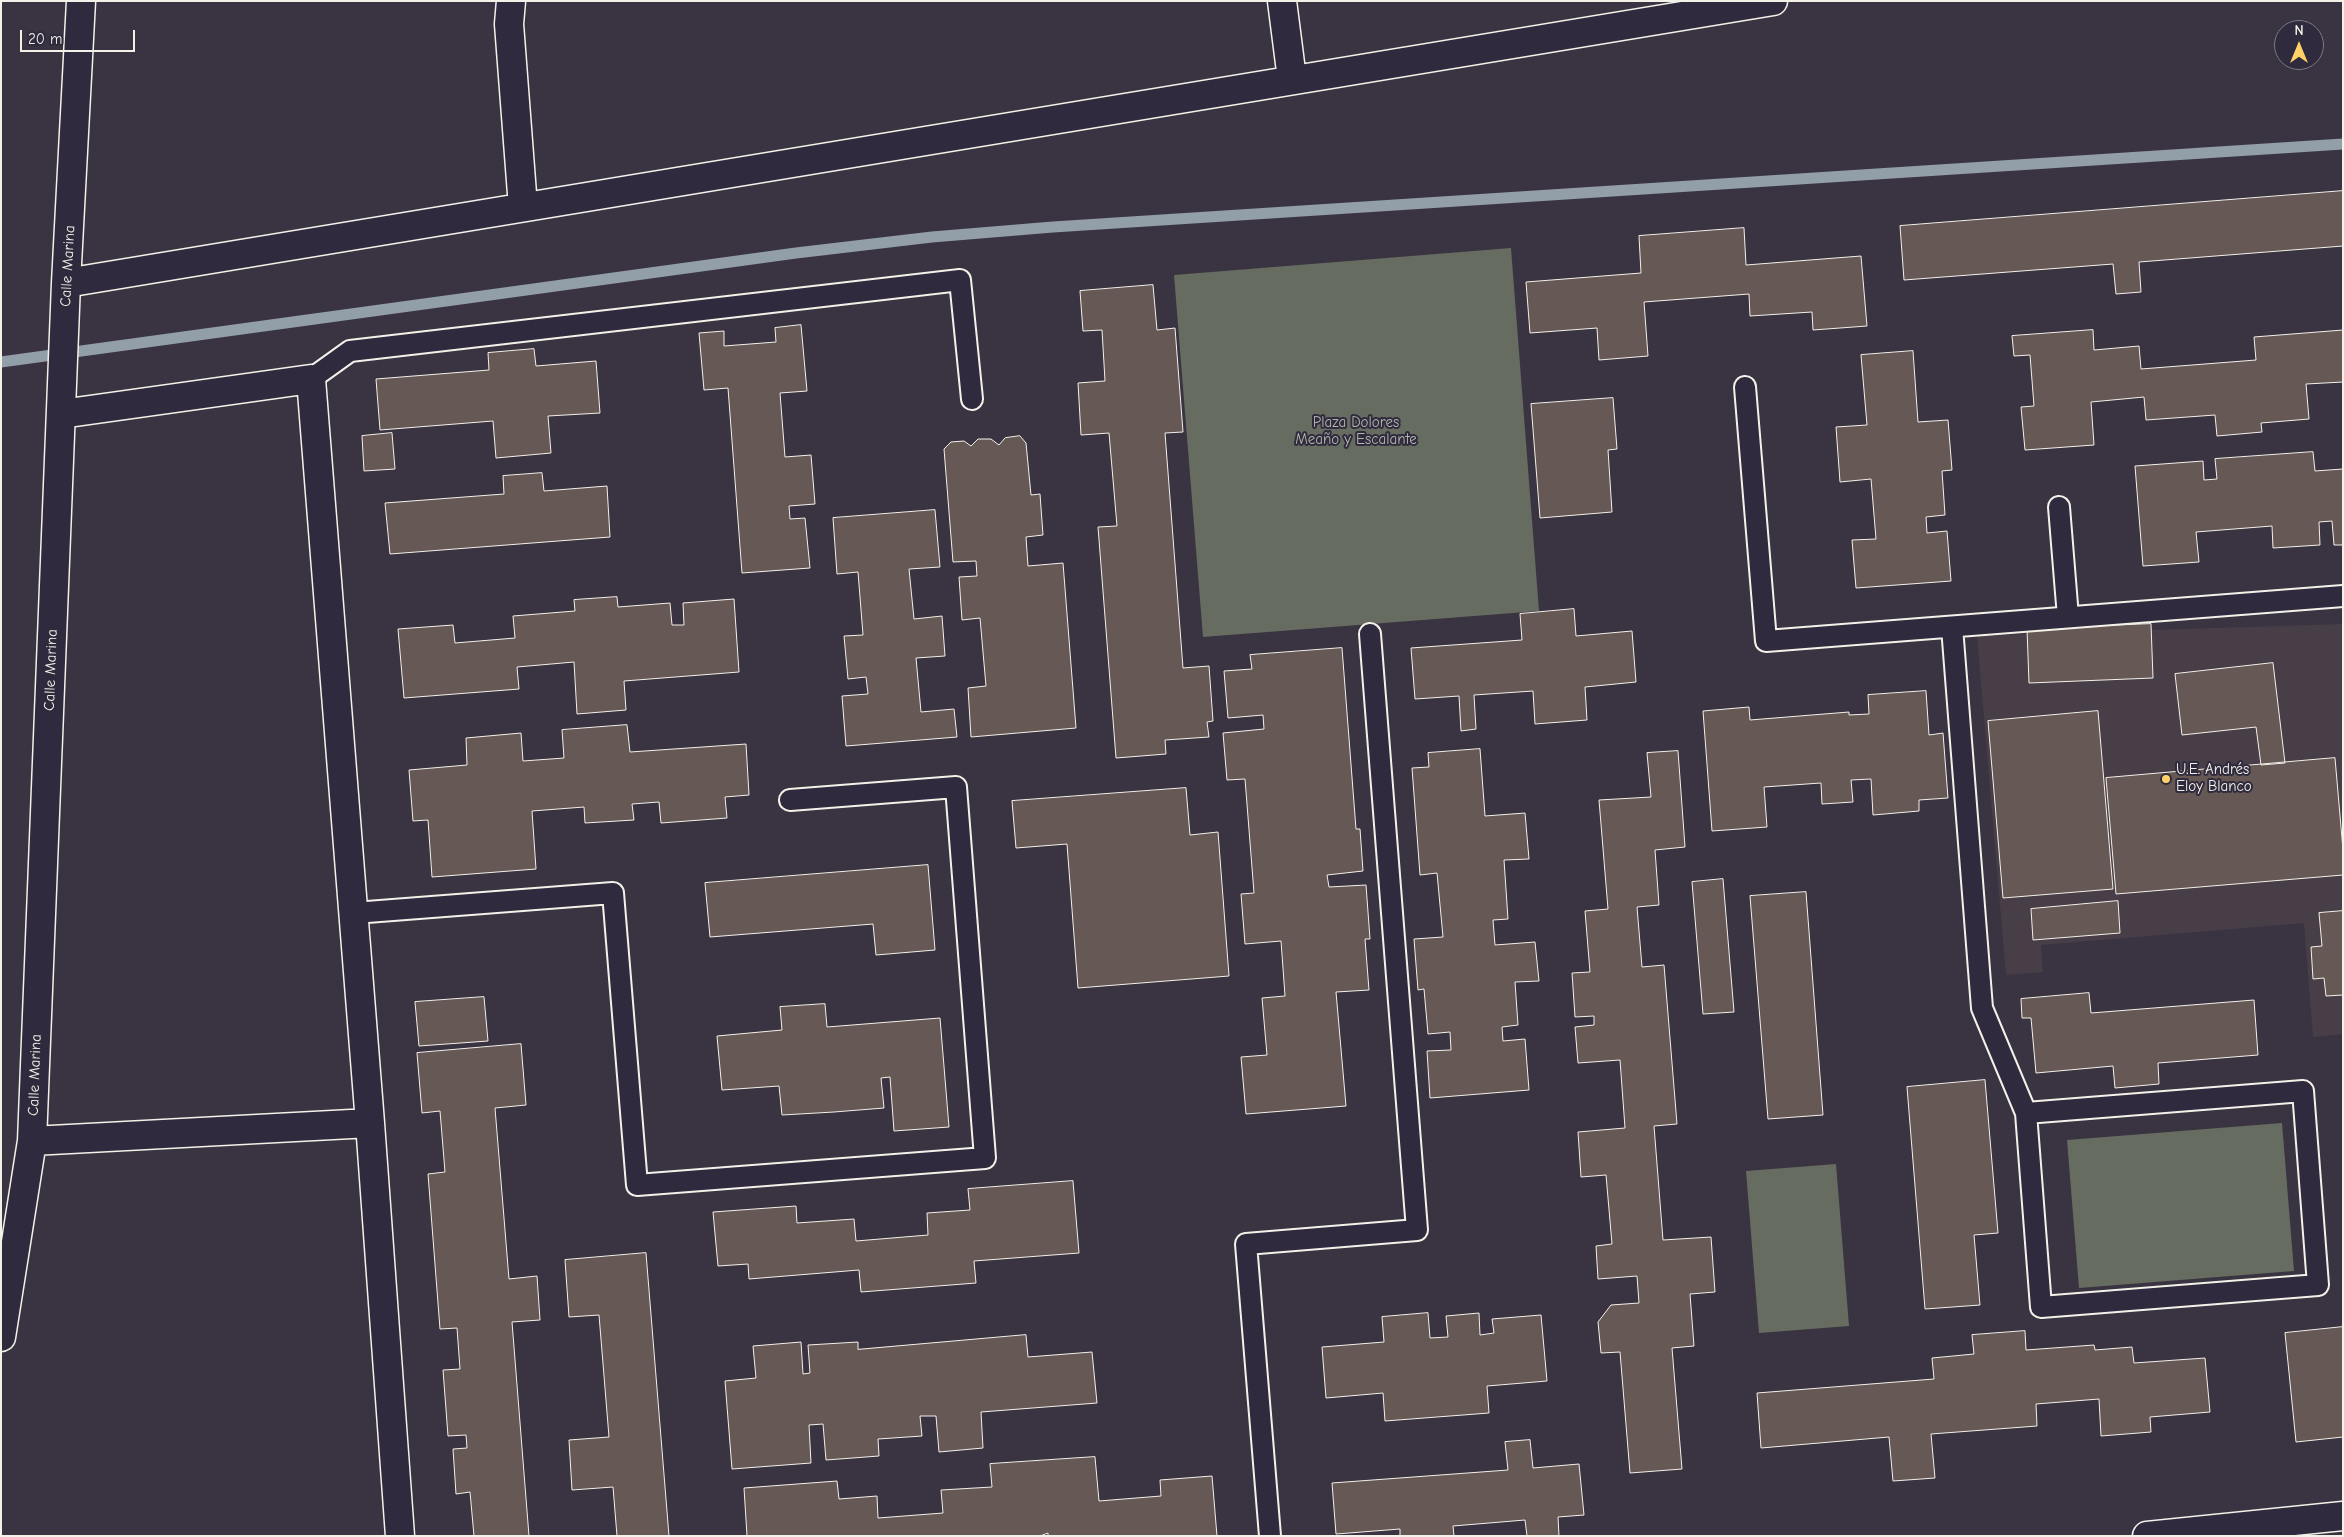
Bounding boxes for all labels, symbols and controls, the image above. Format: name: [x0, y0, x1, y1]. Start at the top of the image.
scale bar: [22, 20, 138, 52]
north arrow: [2274, 20, 2324, 70]
text: N: [2294, 22, 2304, 39]
text: 20 m: [28, 30, 62, 48]
street label: Calle Marina: [57, 225, 79, 307]
park label: Plaza Dolores Meaño y Escalante: [1295, 414, 1417, 449]
street label: Calle Marina: [41, 629, 61, 711]
place label: U.E. Andrés Eloy Blanco: [2176, 761, 2252, 796]
marker: U.E. Andrés Eloy Blanco: [2160, 773, 2172, 785]
street label: Calle Marina: [25, 1034, 45, 1116]

